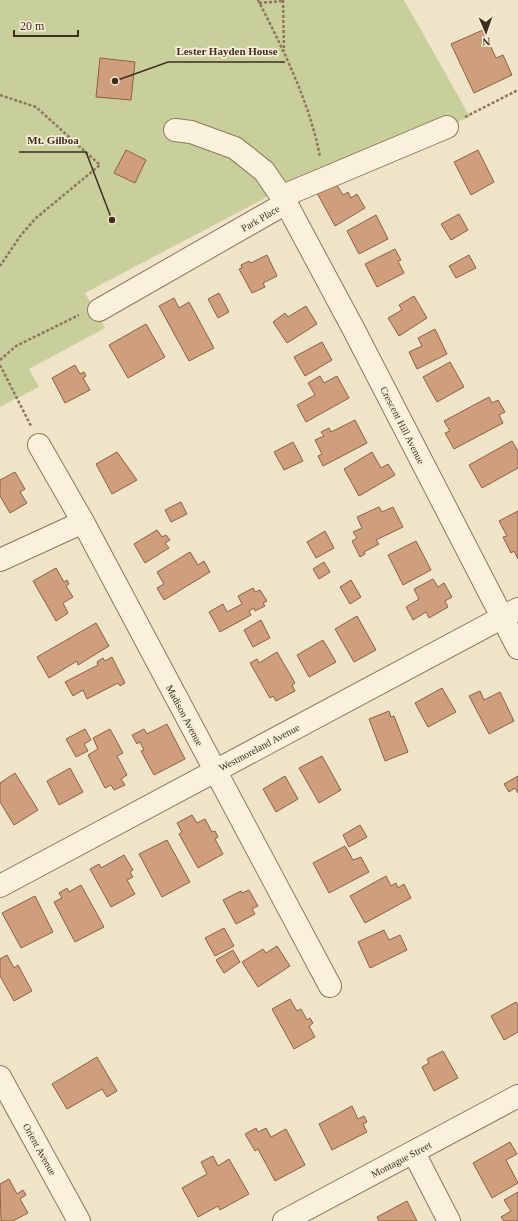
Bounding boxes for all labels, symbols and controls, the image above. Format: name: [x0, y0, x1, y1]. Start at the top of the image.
scale bar: [14, 12, 78, 38]
north arrow: [466, 12, 506, 52]
text: 20 m: [20, 19, 45, 33]
text: N: [482, 36, 491, 48]
callout: Lester Hayden House: [168, 39, 285, 62]
text: Lester Hayden House: [176, 45, 278, 57]
callout: Mt. Gilboa: [19, 129, 86, 152]
text: Mt. Gilboa: [27, 134, 79, 146]
street label: Park Place: [239, 203, 282, 234]
street label: Crescent Hill Avenue: [378, 385, 427, 466]
street label: Madison Avenue: [164, 683, 205, 748]
street label: Westmoreland Avenue: [217, 721, 302, 773]
street label: Orient Avenue: [21, 1121, 59, 1178]
street label: Montague Street: [369, 1139, 433, 1180]

